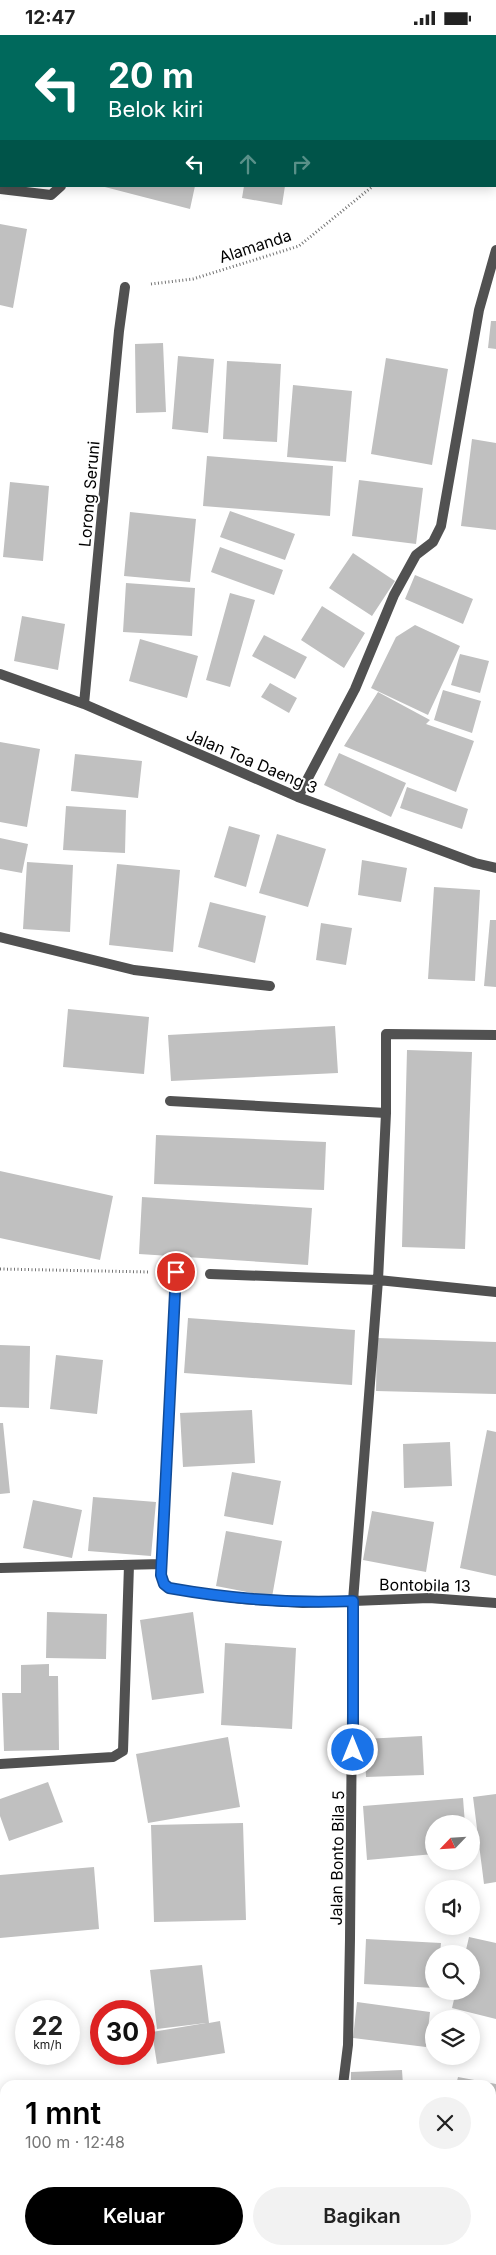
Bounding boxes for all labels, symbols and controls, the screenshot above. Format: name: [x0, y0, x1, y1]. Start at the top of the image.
text: 12:47: [25, 6, 75, 29]
text: 20 m: [108, 54, 194, 96]
icon: left: [25, 55, 90, 120]
text: Belok kiri: [108, 96, 203, 122]
icon: left: [181, 150, 209, 178]
icon: ahead: [234, 150, 262, 178]
icon: right: [287, 150, 315, 178]
street label: Alamanda: [216, 225, 294, 267]
street label: Lorong Seruni: [74, 440, 104, 548]
street label: Jalan Toa Daeng 3: [183, 724, 321, 798]
pin: [155, 1251, 197, 1293]
icon: arrive: [162, 1258, 190, 1286]
street label: Bontobila 13: [379, 1574, 471, 1596]
position arrow: [326, 1723, 378, 1775]
street label: Jalan Bonto Bila 5: [326, 1790, 348, 1926]
north arrow: [425, 1815, 480, 1870]
map controls: [425, 1815, 480, 2065]
button: sound: [425, 1880, 480, 1935]
button: search: [425, 1945, 480, 2000]
speed limit sign: 30: [90, 2000, 155, 2065]
button: layers: [425, 2010, 480, 2065]
text: 22: [32, 2011, 63, 2041]
text: km/h: [33, 2037, 62, 2052]
text: 1 mnt: [25, 2095, 101, 2131]
button: close: [419, 2097, 471, 2149]
text: 100 m · 12:48: [25, 2132, 125, 2152]
button: Keluar: [25, 2187, 243, 2245]
button: Bagikan: [253, 2187, 471, 2245]

